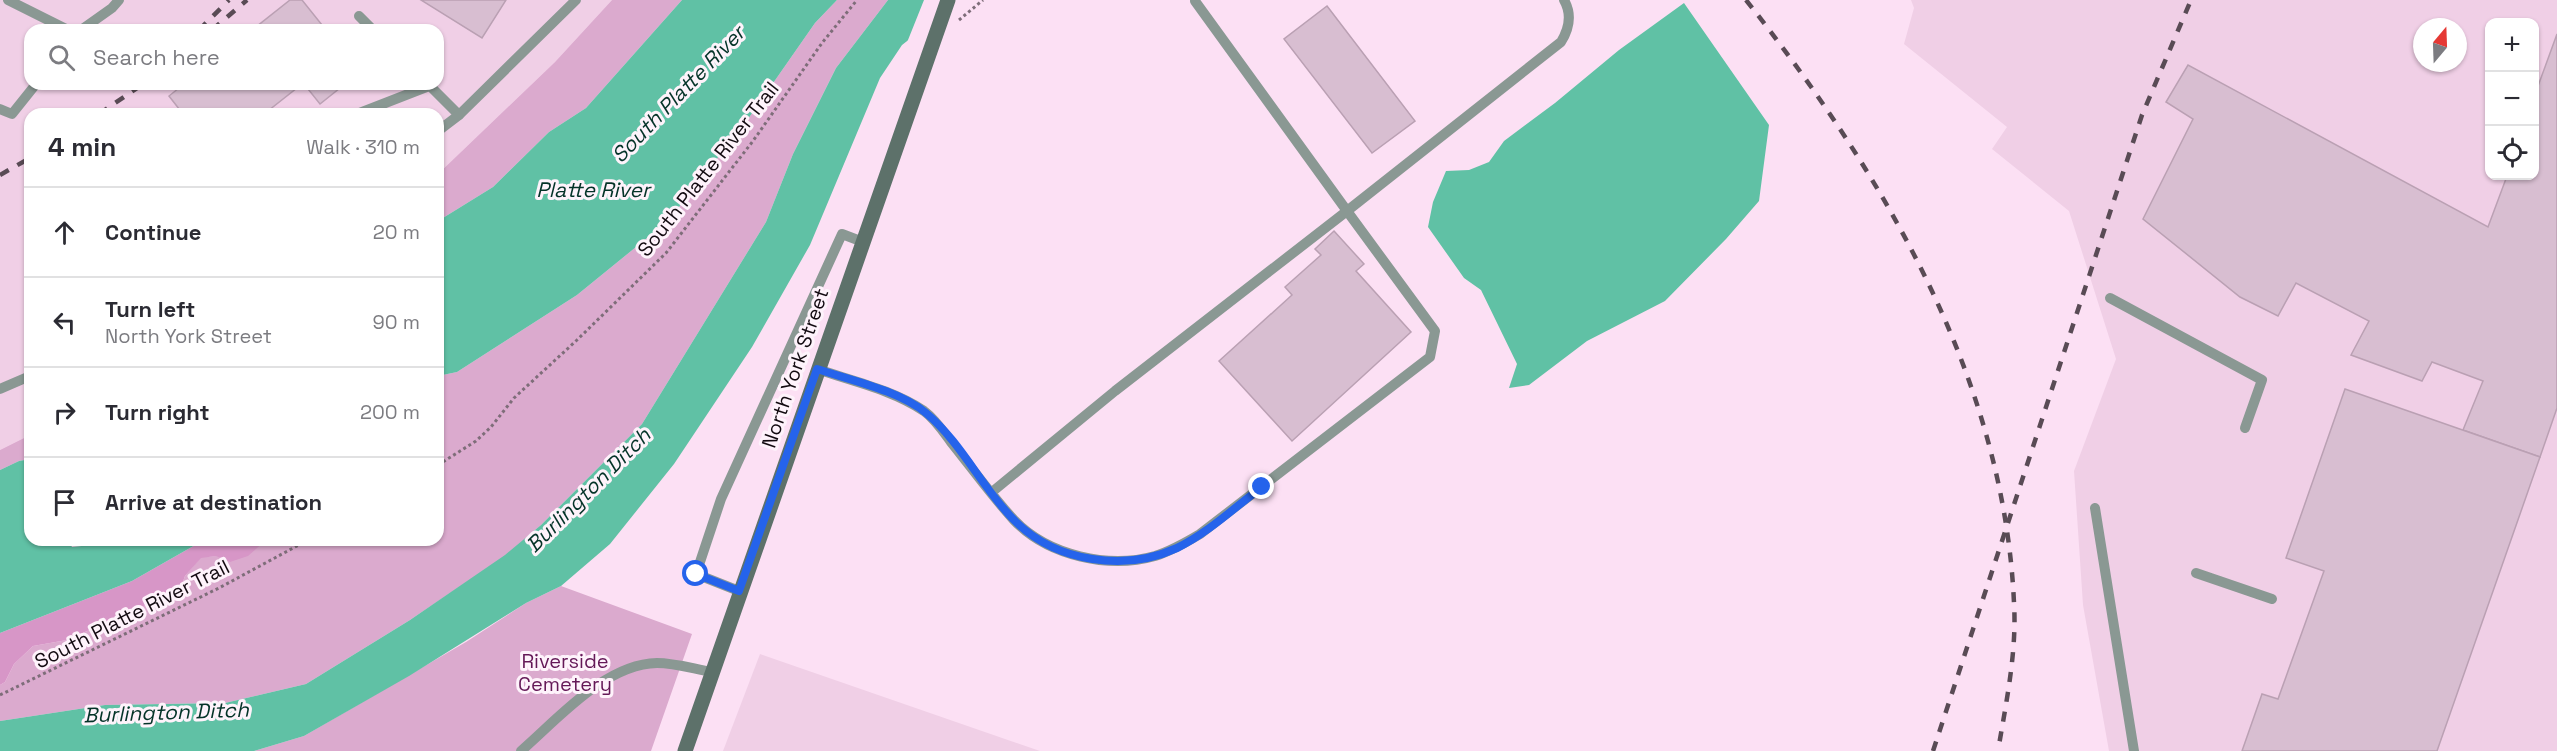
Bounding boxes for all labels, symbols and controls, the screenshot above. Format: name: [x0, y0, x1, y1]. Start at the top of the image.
water label: South Platte River: [606, 18, 752, 168]
north arrow: [2413, 18, 2467, 72]
map controls: [2485, 18, 2539, 180]
button: +: [2485, 18, 2539, 72]
search box: [24, 24, 444, 90]
icon: search: [45, 41, 78, 74]
text: Search here: [93, 43, 220, 71]
button: −: [2485, 72, 2539, 126]
street label: South Platte River Trail: [632, 76, 784, 262]
button: locate: [2485, 126, 2539, 180]
text: 4 min: [48, 130, 116, 164]
text: Walk · 310 m: [306, 134, 420, 160]
water label: Platte River: [536, 176, 652, 203]
icon: ahead: [48, 216, 81, 249]
text: Continue: [105, 218, 201, 246]
text: 20 m: [373, 219, 420, 245]
street label: North York Street: [756, 285, 834, 451]
text: Turn left: [105, 295, 195, 323]
icon: left: [48, 306, 81, 339]
text: 90 m: [373, 309, 420, 335]
text: North York Street: [105, 323, 272, 349]
icon: right: [48, 396, 81, 429]
text: Turn right: [105, 398, 210, 426]
text: 200 m: [360, 399, 420, 425]
water label: Burlington Ditch: [520, 421, 657, 558]
route end: [1248, 473, 1274, 499]
icon: arrive: [48, 486, 81, 519]
text: Arrive at destination: [105, 488, 322, 516]
street label: South Platte River Trail: [30, 554, 234, 674]
route start: [682, 560, 708, 586]
park label: Riverside Cemetery: [518, 648, 612, 697]
water label: Burlington Ditch: [83, 696, 250, 728]

